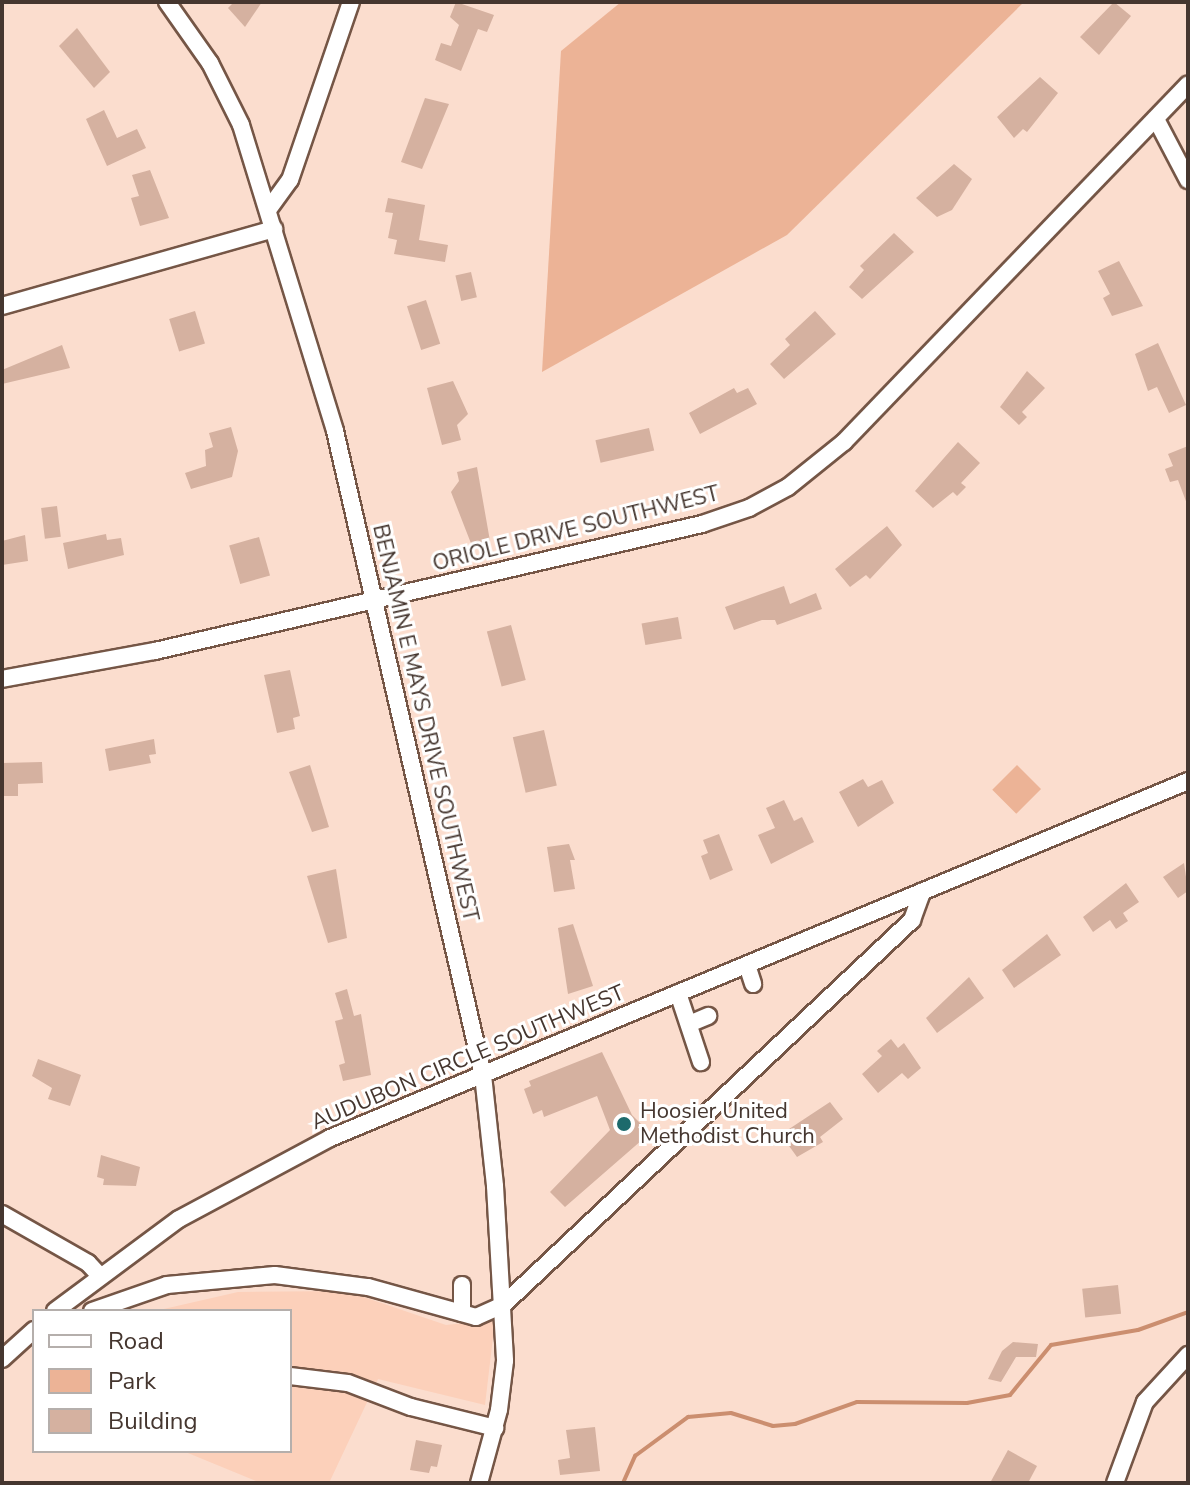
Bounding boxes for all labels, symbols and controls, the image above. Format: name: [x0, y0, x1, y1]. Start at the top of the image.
street label: ORIOLE DRIVE SOUTHWEST: [430, 481, 722, 577]
street label: BENJAMIN E MAYS DRIVE SOUTHWEST: [366, 522, 484, 924]
street label: AUDUBON CIRCLE SOUTHWEST: [307, 980, 629, 1136]
place label: Hoosier United Methodist Church: [640, 1098, 815, 1150]
marker: Hoosier United Methodist Church: [615, 1115, 633, 1133]
legend: [32, 1309, 292, 1453]
text: Road: [108, 1325, 164, 1357]
text: Park: [108, 1365, 156, 1397]
text: Building: [108, 1405, 198, 1437]

